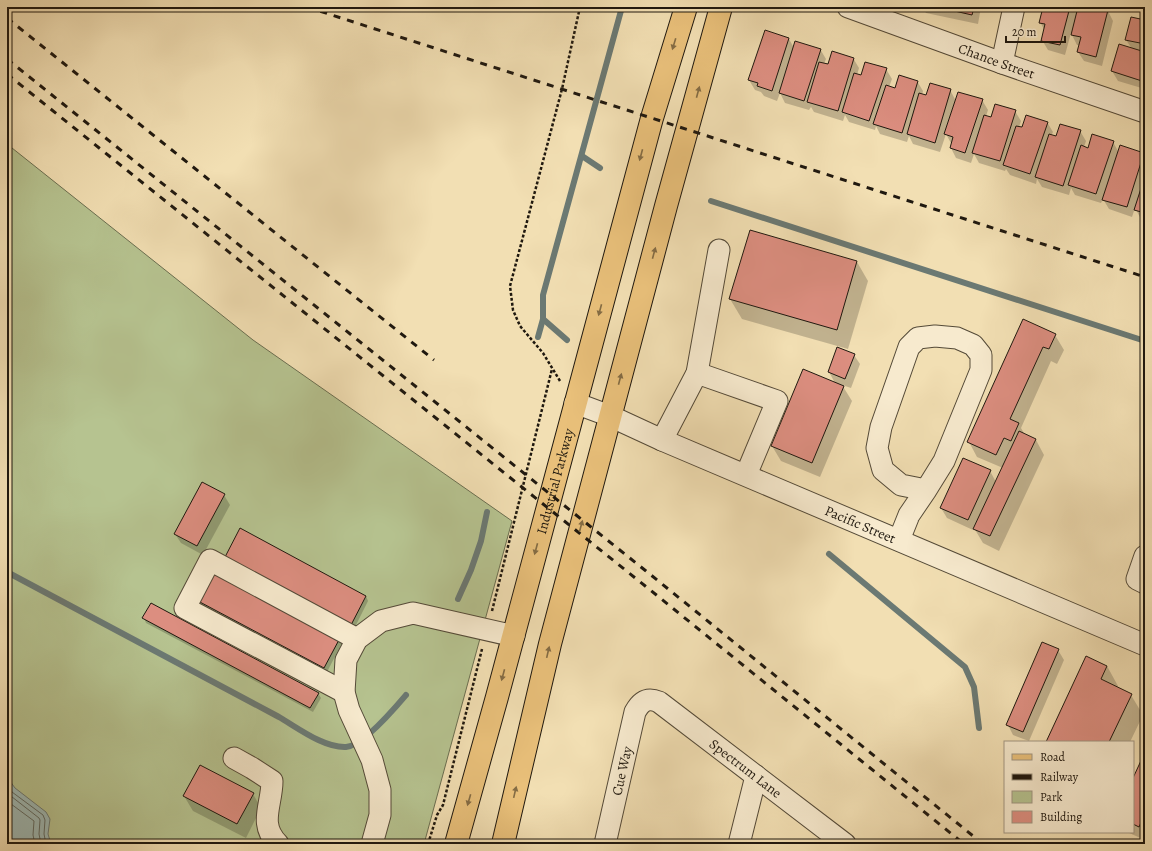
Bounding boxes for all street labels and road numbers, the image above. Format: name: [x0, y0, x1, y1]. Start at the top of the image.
street label: Chance Street: [956, 38, 1038, 83]
street label: Industrial Parkway: [532, 426, 578, 536]
street label: Pacific Street: [822, 501, 899, 548]
street label: Spectrum Lane: [705, 734, 786, 802]
street label: Cue Way: [607, 744, 637, 797]

